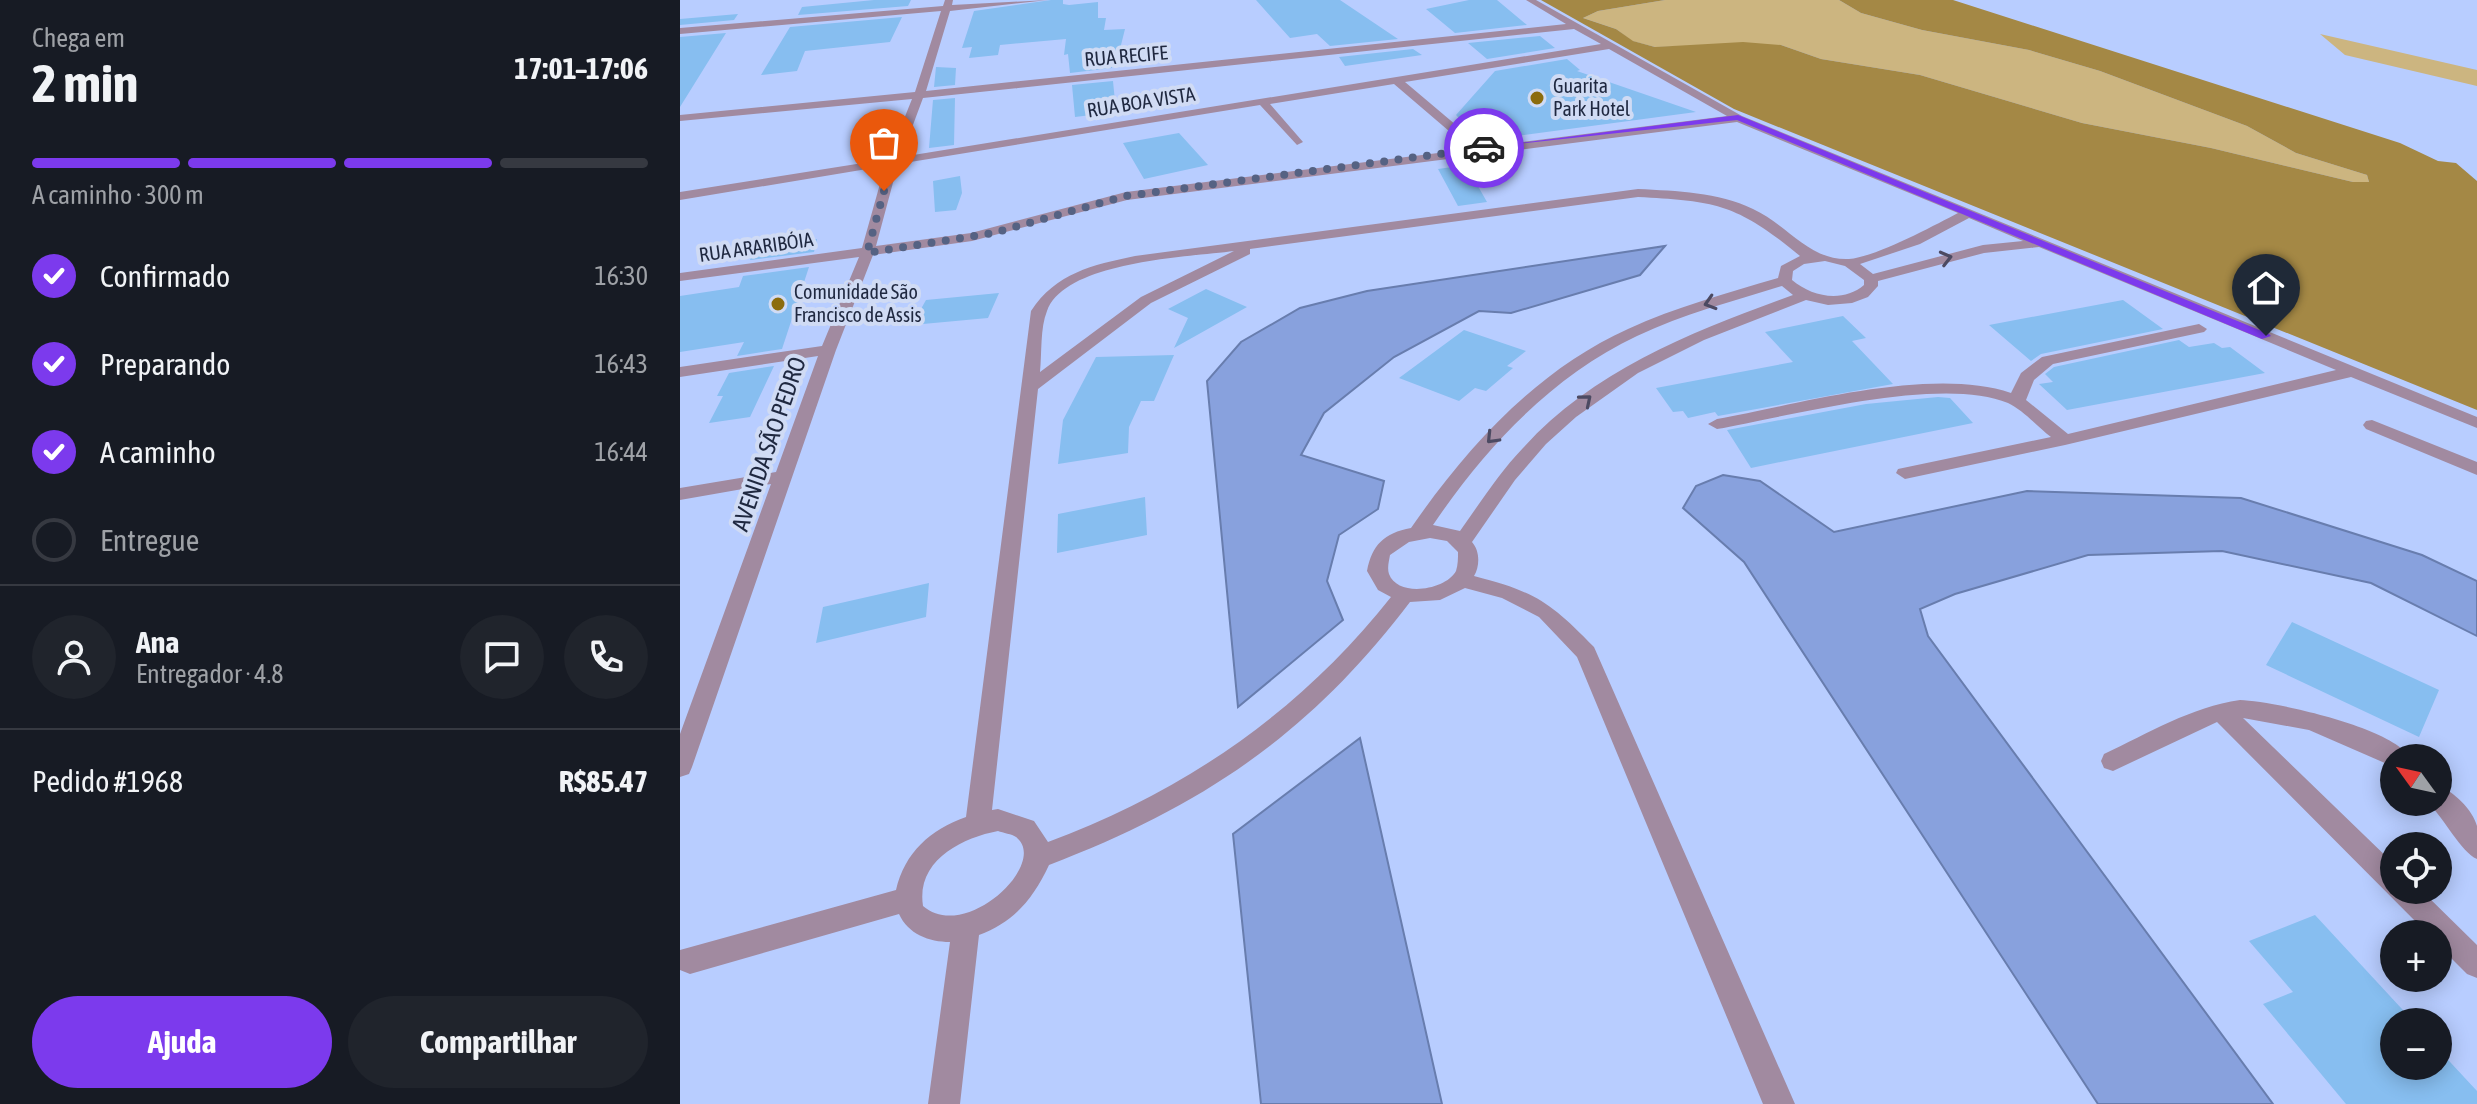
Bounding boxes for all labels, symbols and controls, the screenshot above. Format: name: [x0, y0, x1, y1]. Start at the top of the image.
text: Chega em: [32, 23, 125, 53]
street label: RUA RECIFE: [1083, 40, 1169, 71]
text: 17:01–17:06: [514, 51, 648, 85]
text: 2 min: [32, 53, 138, 113]
place label: Guarita Park Hotel: [1553, 74, 1631, 120]
street label: RUA BOA VISTA: [1085, 82, 1197, 121]
marker: Guarita Park Hotel: [1528, 89, 1546, 107]
courier: [1444, 108, 1524, 188]
pin: [850, 109, 918, 191]
icon: bag: [862, 121, 906, 165]
icon: car: [1462, 126, 1506, 170]
text: A caminho · 300 m: [32, 180, 204, 210]
street label: RUA ARARIBÓIA: [697, 227, 815, 266]
one-way arrow: [1939, 251, 1952, 268]
icon: check: [32, 254, 76, 298]
pin: [2232, 254, 2300, 336]
text: Confirmado: [100, 259, 230, 293]
text: 16:30: [594, 261, 648, 291]
icon: home: [2244, 266, 2288, 310]
place label: Comunidade São Francisco de Assis: [794, 280, 922, 326]
one-way arrow: [1704, 294, 1717, 310]
marker: Comunidade São Francisco de Assis: [769, 295, 787, 313]
icon: check: [32, 342, 76, 386]
text: Preparando: [100, 347, 230, 381]
text: 16:43: [594, 349, 648, 379]
street label: AVENIDA SÃO PEDRO: [726, 353, 811, 534]
one-way arrow: [1577, 395, 1592, 410]
one-way arrow: [1486, 429, 1501, 443]
icon: check: [32, 430, 76, 474]
text: A caminho: [100, 435, 216, 469]
text: 16:44: [594, 437, 648, 467]
text: Entregue: [100, 523, 199, 557]
button: person: [32, 615, 116, 699]
button: chat: [460, 615, 544, 699]
button: phone: [564, 615, 648, 699]
text: Ana: [136, 625, 179, 659]
text: Entregador · 4.8: [136, 659, 283, 689]
north arrow: [2380, 744, 2452, 816]
map controls: [2380, 744, 2452, 1080]
text: Pedido #1968: [32, 764, 183, 798]
text: R$85.47: [559, 764, 648, 798]
button: locate: [2380, 832, 2452, 904]
button: +: [2380, 920, 2452, 992]
button: Ajuda: [32, 996, 332, 1088]
button: Compartilhar: [348, 996, 648, 1088]
button: −: [2380, 1008, 2452, 1080]

